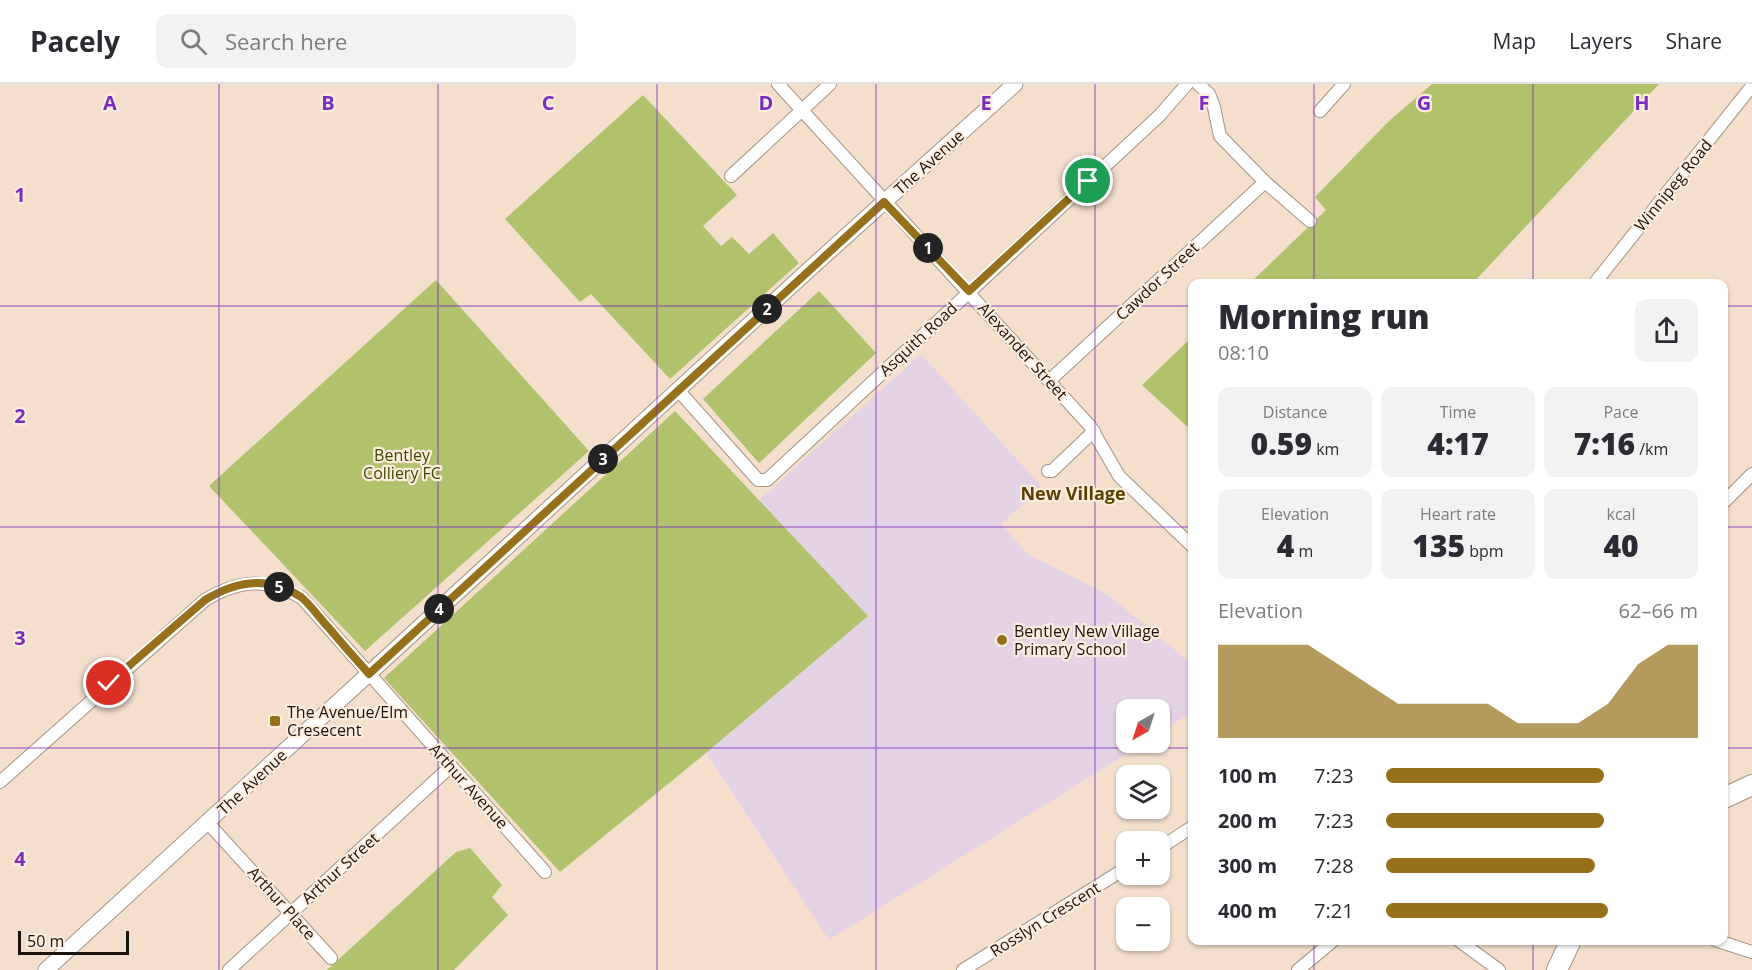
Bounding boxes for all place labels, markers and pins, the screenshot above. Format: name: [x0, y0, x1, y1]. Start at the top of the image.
pin: [1062, 155, 1113, 206]
pin: 1: [913, 233, 943, 263]
pin: 2: [752, 294, 782, 324]
pin: 3: [588, 444, 618, 474]
pin: 5: [264, 572, 294, 602]
pin: 4: [424, 594, 454, 624]
place label: Bentley New Village Primary School: [1014, 620, 1160, 660]
marker: Bentley New Village Primary School: [995, 633, 1009, 647]
pin: [83, 657, 134, 708]
place label: The Avenue/Elm Cresecent: [287, 701, 408, 741]
marker: The Avenue/Elm Cresecent: [268, 714, 282, 728]

